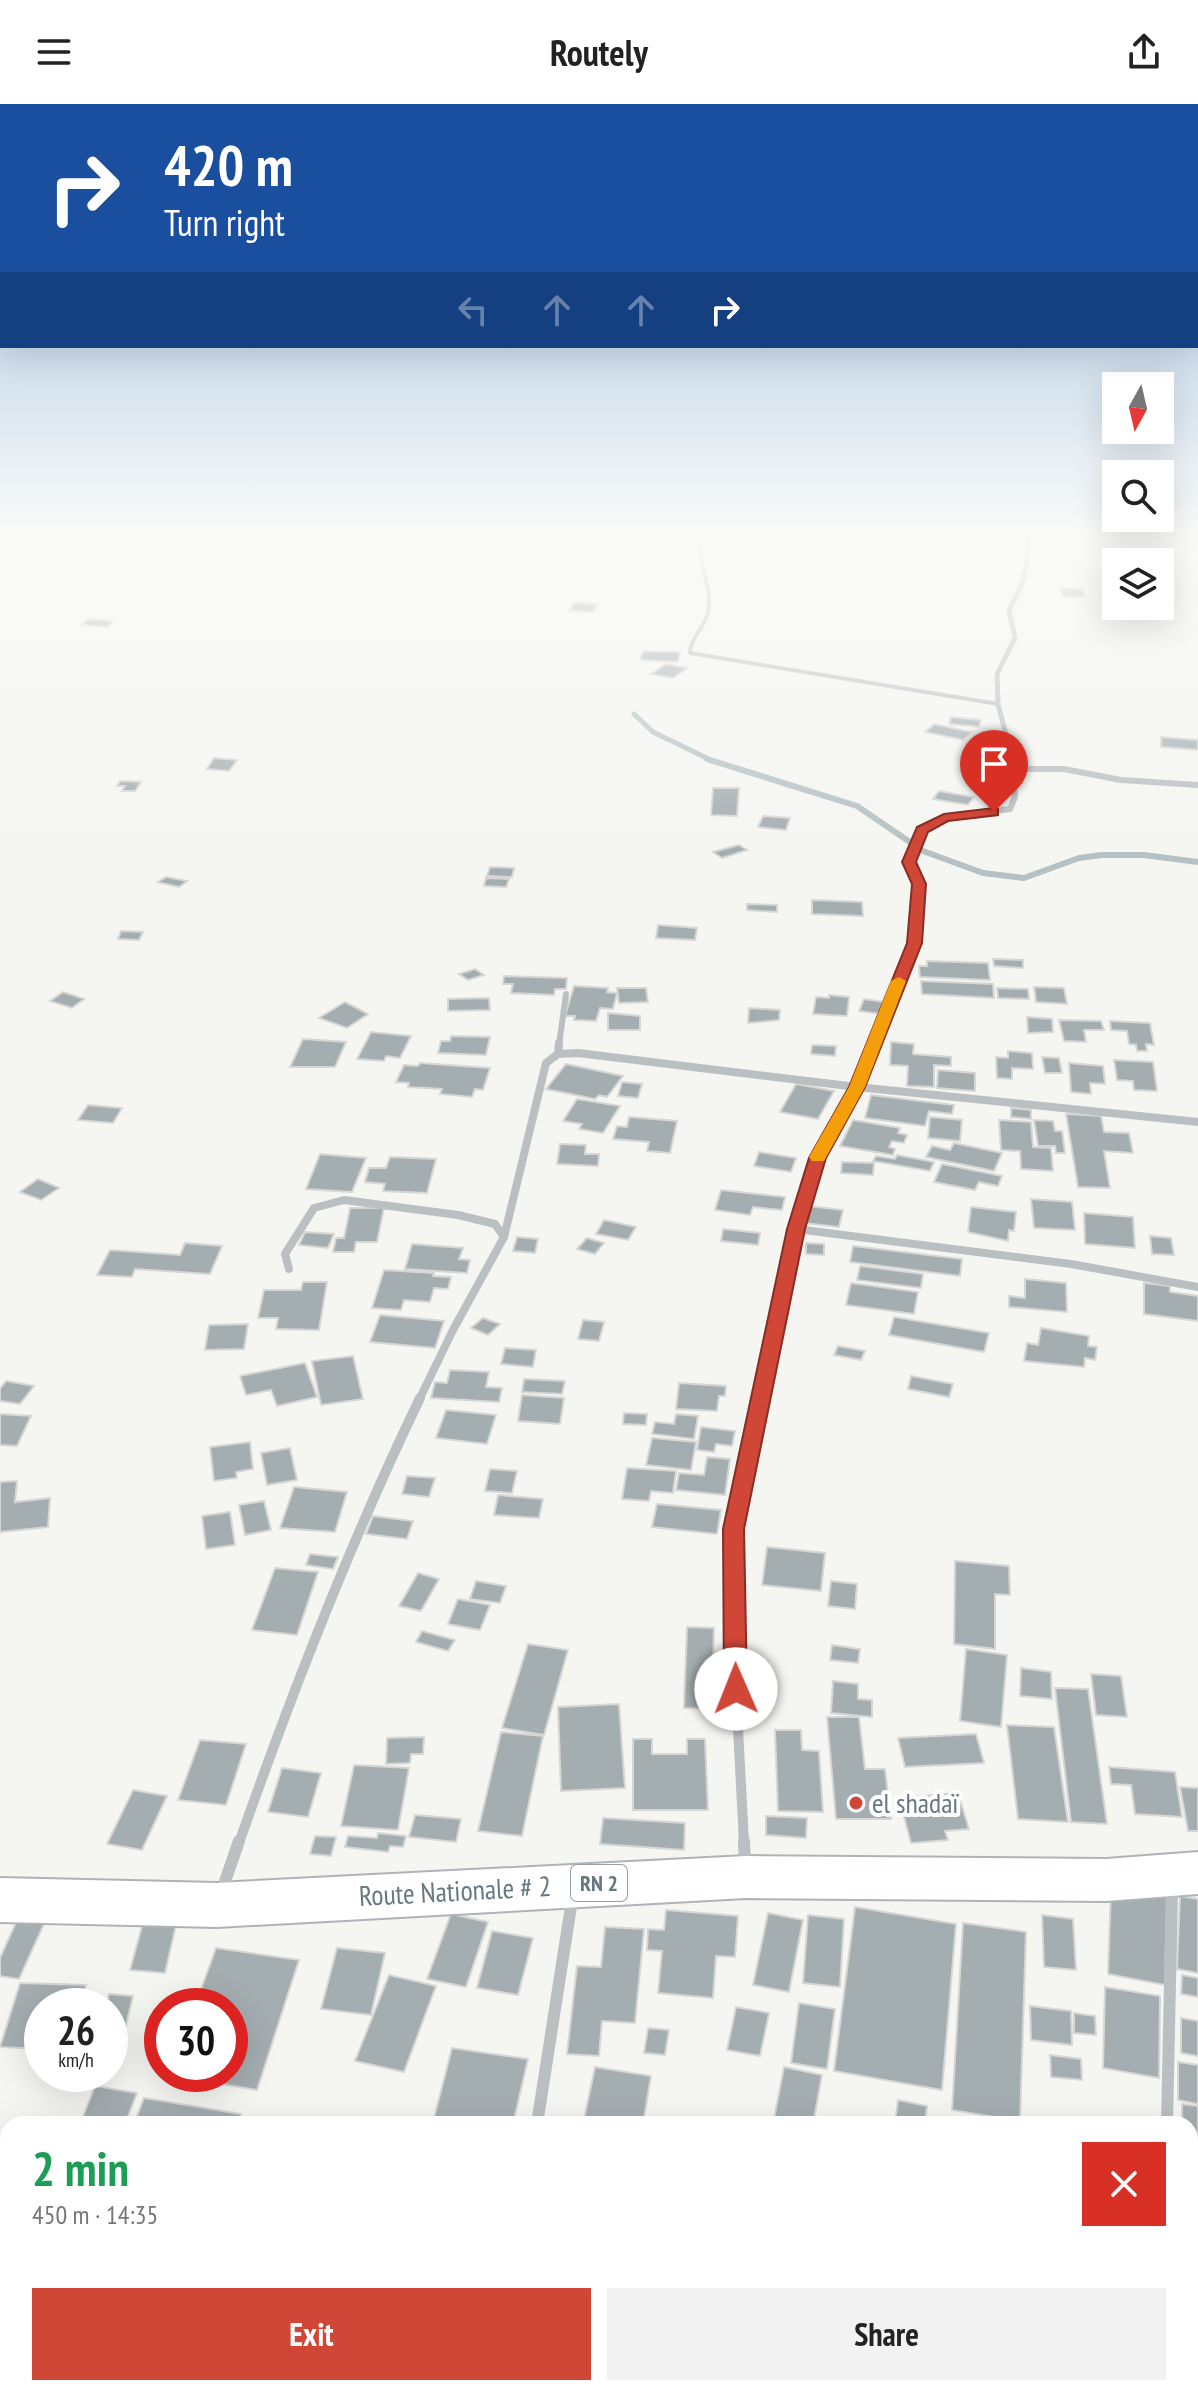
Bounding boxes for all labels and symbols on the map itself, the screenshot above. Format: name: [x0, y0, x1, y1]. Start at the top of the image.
north arrow: [1102, 372, 1174, 444]
pin: [960, 730, 1028, 812]
position arrow: [694, 1647, 778, 1731]
place label: el shadaï: [872, 1784, 959, 1821]
marker: el shadaï: [847, 1794, 865, 1812]
road number: RN 2: [571, 1865, 627, 1901]
street label: Route Nationale # 2: [358, 1867, 552, 1914]
speed limit sign: 30: [144, 1988, 248, 2092]

